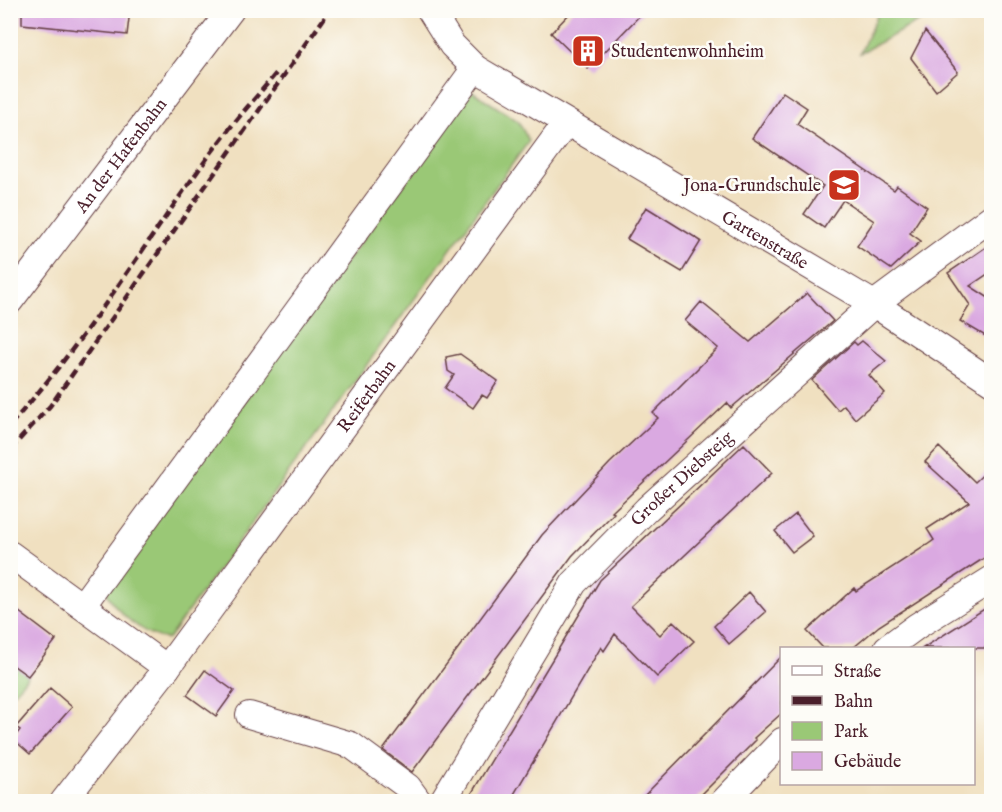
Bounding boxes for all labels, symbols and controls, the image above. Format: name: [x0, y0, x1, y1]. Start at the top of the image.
building icon: Studentenwohnheim: [570, 33, 606, 69]
place label: Studentenwohnheim: [611, 41, 764, 64]
street label: An der Hafenbahn: [70, 94, 173, 219]
school or university icon: Jona-Grundschule: [826, 167, 862, 203]
place label: Jona-Grundschule: [681, 175, 821, 198]
street label: Gartenstraße: [717, 206, 812, 276]
street label: Reiferbahn: [333, 355, 402, 438]
street label: Großer Diebsteig: [626, 426, 739, 532]
legend: [780, 647, 975, 785]
text: Straße: [834, 661, 881, 684]
text: Bahn: [834, 691, 873, 714]
text: Park: [834, 721, 869, 744]
text: Gebäude: [834, 751, 901, 774]

